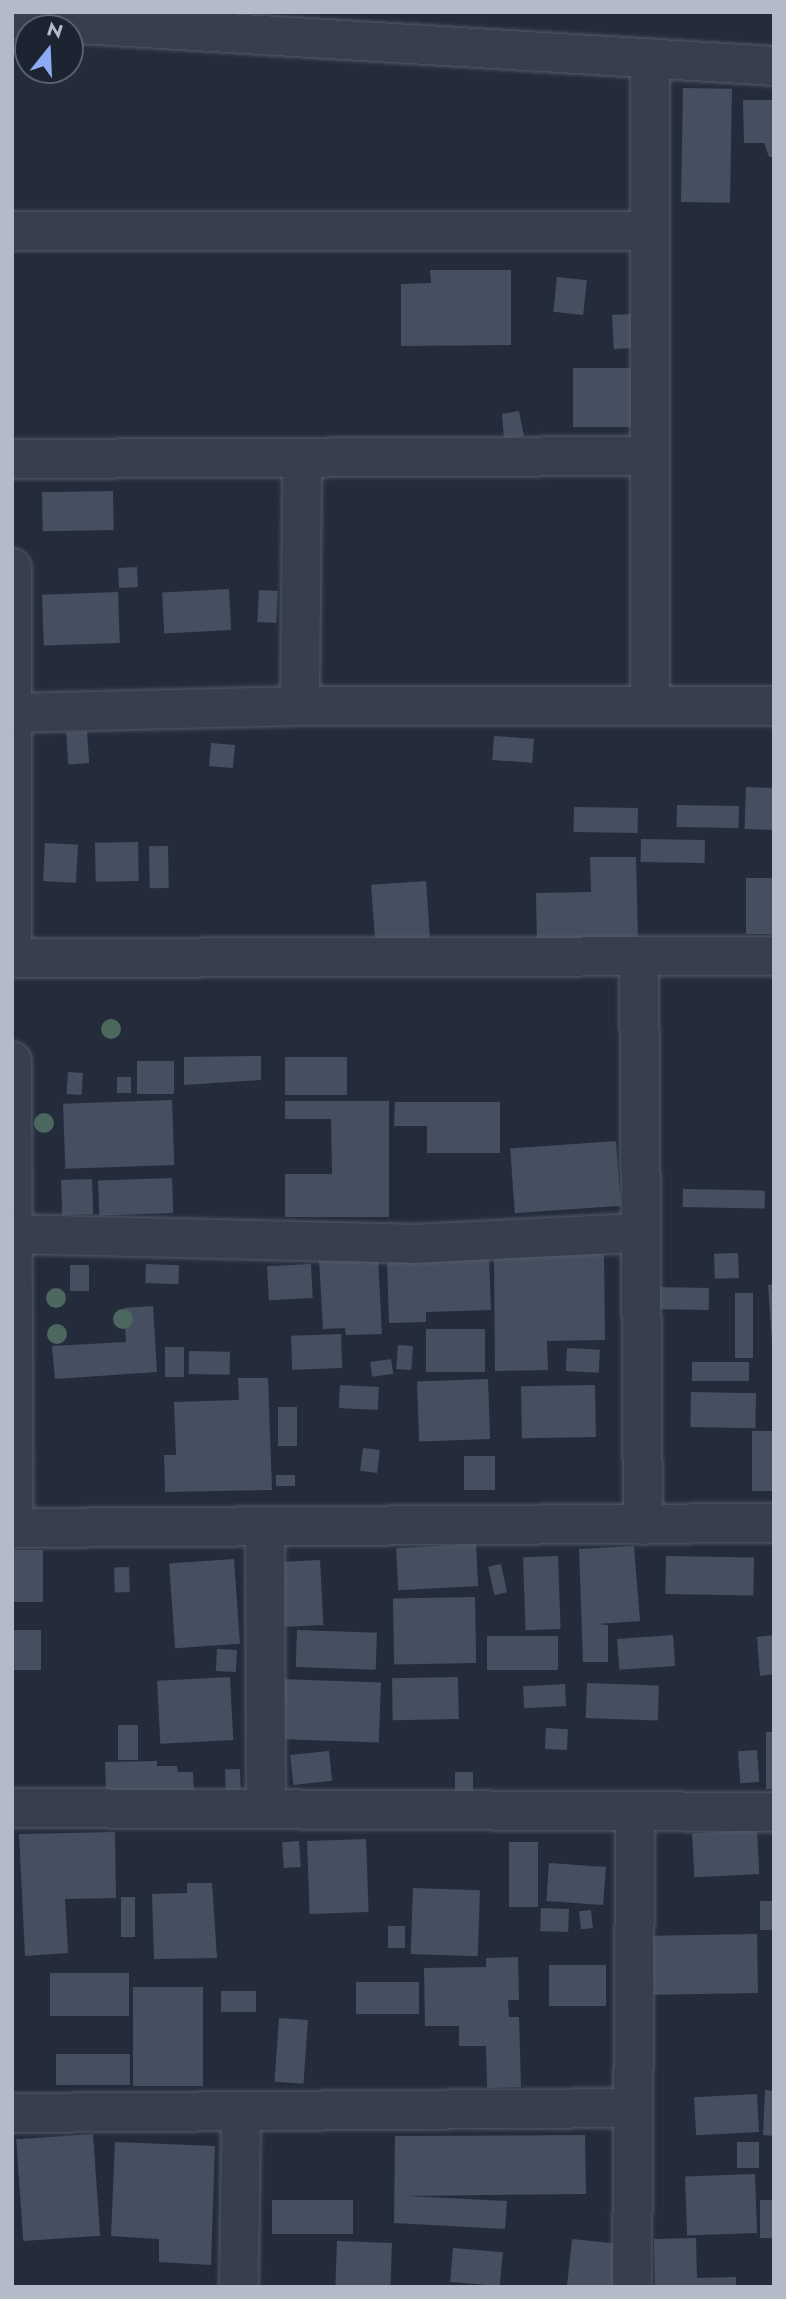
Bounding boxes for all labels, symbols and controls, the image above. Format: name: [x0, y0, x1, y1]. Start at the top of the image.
north arrow: [14, 14, 84, 84]
text: N: [44, 15, 66, 46]

